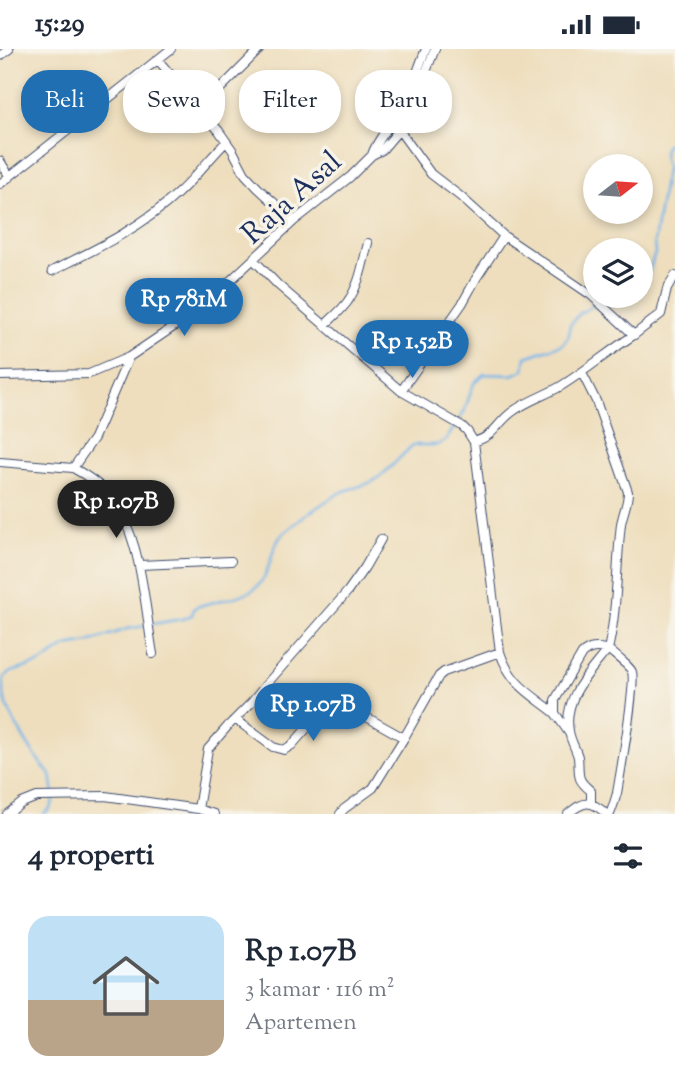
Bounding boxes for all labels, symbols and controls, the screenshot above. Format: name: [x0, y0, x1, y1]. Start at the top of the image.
text: 15:29: [35, 6, 84, 43]
chip: Beli: [21, 70, 109, 133]
chip: Sewa: [123, 70, 225, 133]
chip: Filter: [239, 70, 341, 133]
chip: Baru: [355, 70, 452, 133]
street label: Raja Asal: [233, 142, 352, 256]
north arrow: [583, 154, 653, 224]
map controls: [583, 154, 653, 308]
button: layers: [583, 238, 653, 308]
pin: Rp 781M: [119, 279, 249, 338]
text: Rp 781M: [141, 284, 227, 317]
pin: Rp 1.52B: [340, 321, 484, 380]
text: Rp 1.52B: [372, 326, 452, 359]
pin: Rp 1.07B: [44, 481, 188, 540]
text: Rp 1.07B: [73, 486, 159, 519]
pin: Rp 1.07B: [241, 683, 385, 743]
text: Rp 1.07B: [270, 689, 356, 722]
text: 4 properti: [28, 835, 154, 878]
icon: filters: [609, 837, 647, 875]
text: Rp 1.07B: [245, 931, 356, 974]
icon: home: [84, 944, 168, 1028]
text: 3 kamar · 116 m²: [245, 974, 395, 1007]
text: Apartemen: [245, 1007, 357, 1040]

